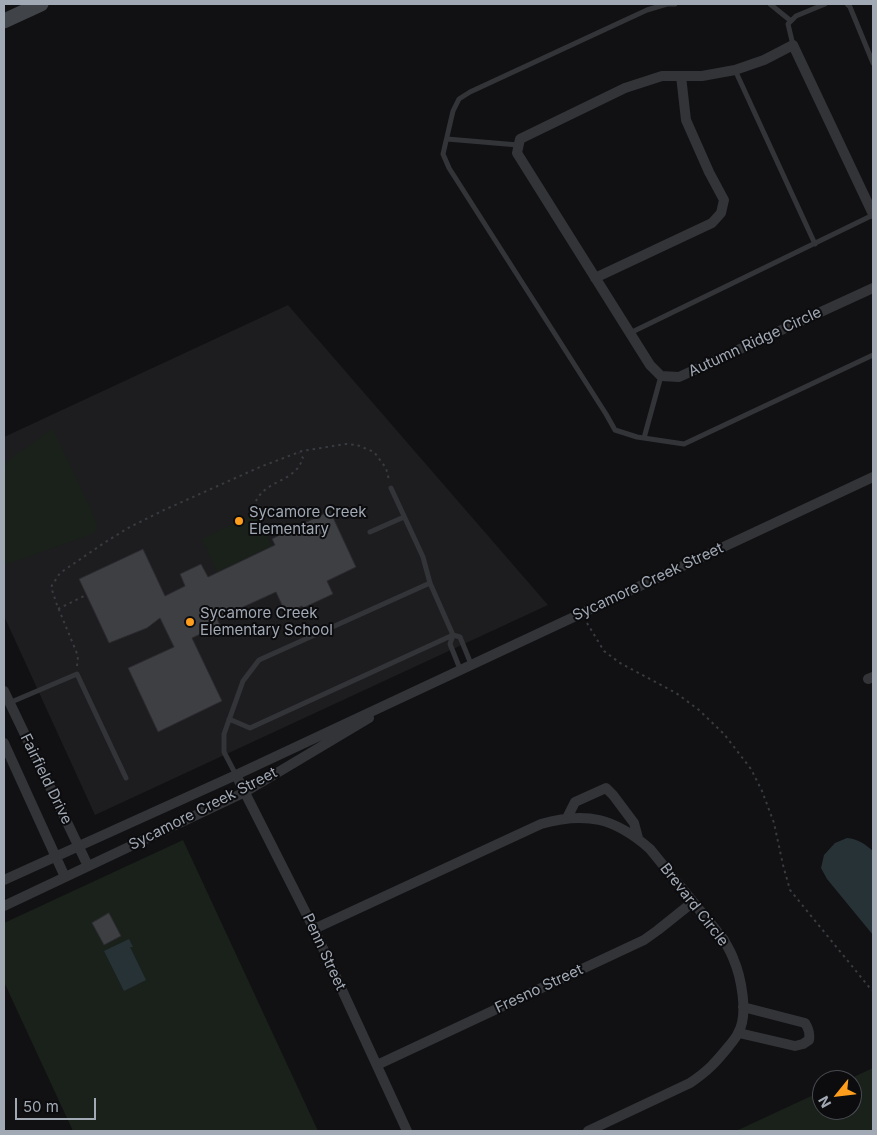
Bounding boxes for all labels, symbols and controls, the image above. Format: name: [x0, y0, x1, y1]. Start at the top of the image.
street label: Autumn Ridge Circle: [686, 303, 824, 381]
place label: Sycamore Creek Elementary: [249, 503, 366, 538]
marker: Sycamore Creek Elementary: [233, 515, 245, 527]
street label: Sycamore Creek Street: [570, 539, 726, 625]
place label: Sycamore Creek Elementary School: [200, 604, 333, 639]
marker: Sycamore Creek Elementary School: [184, 616, 196, 628]
street label: Fairfield Drive: [16, 731, 76, 827]
street label: Sycamore Creek Street: [126, 764, 280, 854]
street label: Brevard Circle: [656, 860, 732, 950]
street label: Penn Street: [298, 911, 350, 993]
street label: Fresno Street: [492, 961, 586, 1017]
north arrow: [812, 1070, 862, 1120]
scale bar: [18, 1088, 99, 1120]
text: N: [814, 1093, 834, 1111]
text: 50 m: [23, 1097, 59, 1116]

